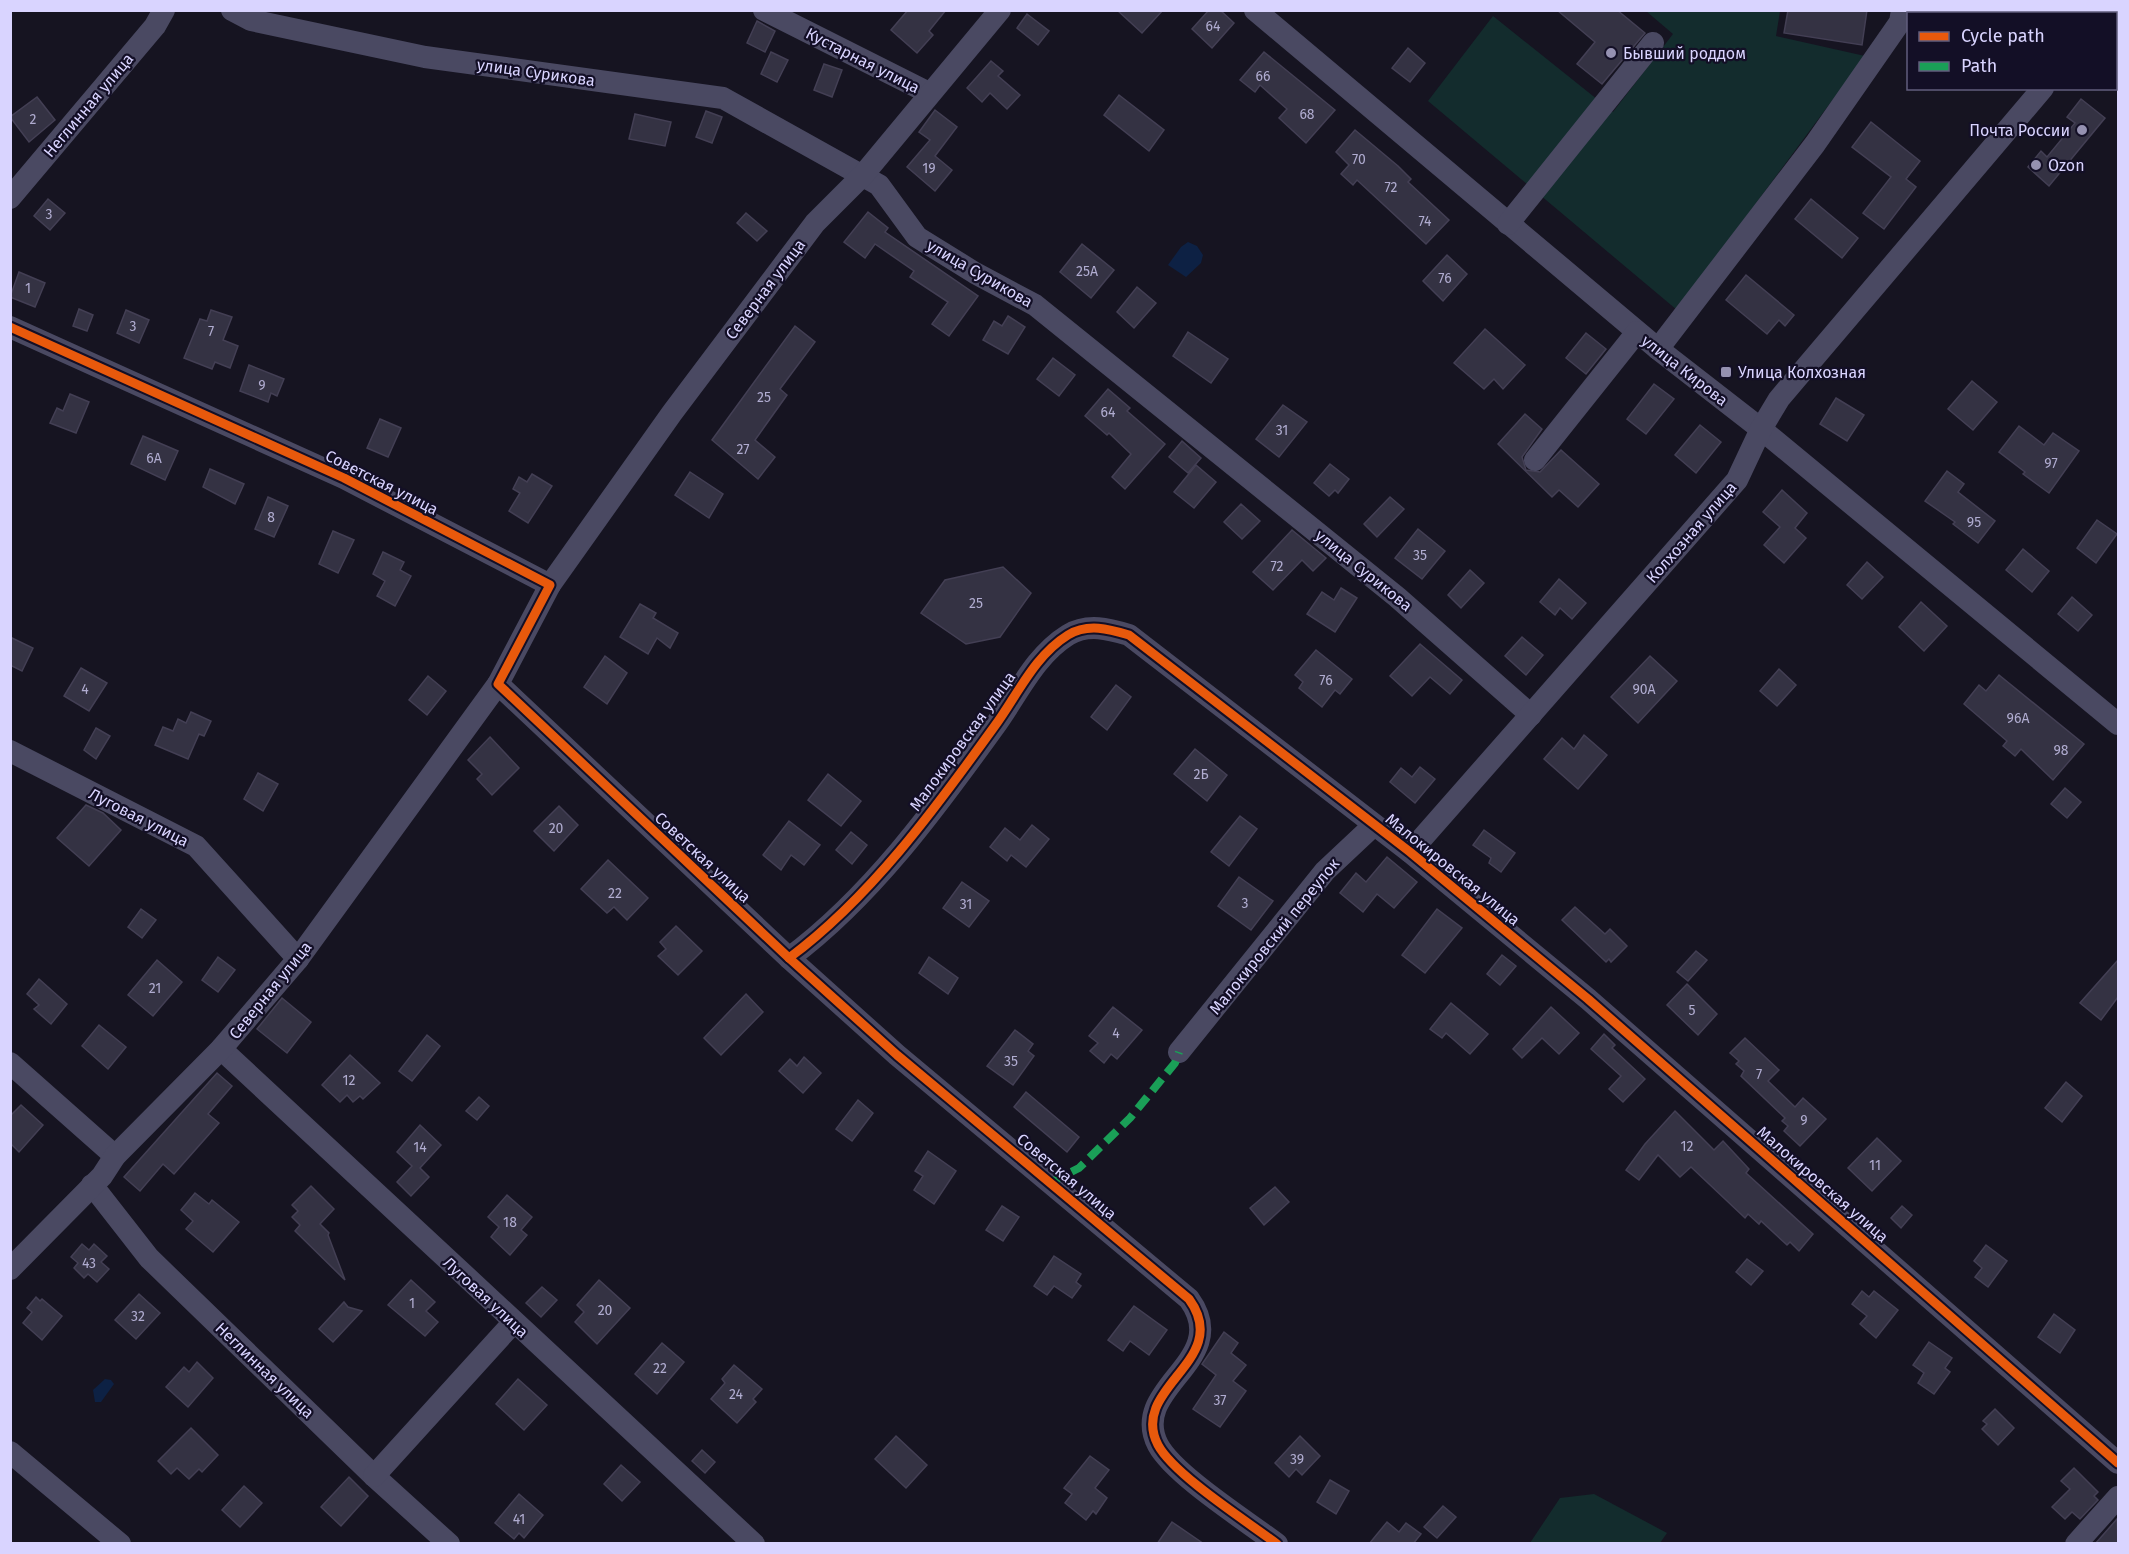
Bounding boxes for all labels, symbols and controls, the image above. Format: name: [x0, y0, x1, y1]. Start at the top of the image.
legend: [1907, 12, 2117, 90]
house number: 64: [1206, 18, 1221, 35]
street label: Кустарная улица: [803, 24, 923, 97]
text: Cycle path: [1961, 25, 2045, 47]
place label: Бывший роддом: [1623, 44, 1746, 63]
marker: Бывший роддом: [1604, 46, 1618, 60]
street label: Неглинная улица: [39, 49, 137, 161]
street label: улица Сурикова: [476, 55, 596, 90]
text: Path: [1961, 55, 1997, 77]
house number: 66: [1256, 68, 1270, 85]
house number: 68: [1299, 106, 1315, 123]
house number: 2: [30, 111, 37, 128]
place label: Почта России: [1969, 121, 2070, 140]
marker: Почта России: [2075, 123, 2089, 137]
house number: 70: [1352, 151, 1366, 168]
place label: Ozon: [2048, 156, 2085, 175]
marker: Ozon: [2029, 158, 2043, 172]
house number: 19: [922, 160, 936, 177]
house number: 72: [1385, 179, 1398, 196]
house number: 3: [46, 206, 53, 223]
house number: 74: [1418, 213, 1432, 230]
street label: улица Сурикова: [923, 235, 1036, 311]
street label: Северная улица: [722, 236, 809, 343]
house number: 25А: [1076, 263, 1098, 280]
house number: 76: [1438, 270, 1452, 287]
house number: 1: [25, 280, 31, 297]
house number: 3: [130, 318, 137, 335]
house number: 7: [208, 323, 214, 340]
street label: улица Кирова: [1638, 331, 1732, 410]
place label: Улица Колхозная: [1738, 363, 1866, 382]
marker: Улица Колхозная: [1719, 365, 1733, 379]
house number: 9: [258, 377, 266, 394]
house number: 25: [757, 389, 771, 406]
house number: 64: [1101, 404, 1116, 421]
house number: 31: [1276, 422, 1288, 439]
house number: 27: [736, 441, 750, 458]
street label: Советская улица: [322, 446, 441, 519]
house number: 6А: [146, 450, 162, 467]
house number: 97: [2044, 455, 2058, 472]
street label: Колхозная улица: [1642, 478, 1741, 587]
house number: 8: [267, 509, 275, 526]
house number: 95: [1967, 514, 1981, 531]
street label: улица Сурикова: [1311, 526, 1416, 615]
house number: 35: [1413, 547, 1427, 564]
house number: 72: [1271, 558, 1284, 575]
house number: 25: [969, 595, 983, 612]
street label: Малокировская улица: [905, 668, 1019, 815]
house number: 76: [1319, 672, 1333, 689]
house number: 4: [81, 681, 89, 698]
house number: 90А: [1632, 681, 1656, 698]
house number: 96А: [2007, 710, 2029, 727]
house number: 98: [2053, 742, 2069, 759]
house number: 2Б: [1193, 766, 1209, 783]
street label: Луговая улица: [86, 784, 192, 851]
street label: Советская улица: [651, 808, 755, 907]
street label: Малокировская улица: [1382, 809, 1524, 929]
house number: 20: [549, 820, 564, 837]
street label: Малокировский переулок: [1205, 854, 1344, 1018]
house number: 22: [608, 885, 622, 902]
house number: 3: [1242, 895, 1249, 912]
house number: 31: [960, 896, 972, 913]
street label: Северная улица: [225, 938, 316, 1043]
house number: 21: [149, 980, 161, 997]
house number: 5: [1688, 1002, 1696, 1019]
house number: 4: [1112, 1025, 1120, 1042]
house number: 35: [1004, 1053, 1018, 1070]
house number: 7: [1756, 1066, 1762, 1083]
house number: 12: [343, 1072, 356, 1089]
house number: 9: [1800, 1112, 1808, 1129]
street label: Малокировская улица: [1753, 1122, 1892, 1246]
street label: Советская улица: [1013, 1129, 1120, 1224]
house number: 12: [1681, 1138, 1694, 1155]
house number: 14: [413, 1139, 427, 1156]
house number: 11: [1869, 1157, 1881, 1174]
house number: 18: [503, 1214, 517, 1231]
street label: Луговая улица: [439, 1253, 532, 1342]
house number: 43: [82, 1255, 96, 1272]
house number: 1: [409, 1295, 415, 1312]
house number: 20: [598, 1302, 613, 1319]
house number: 32: [131, 1308, 145, 1325]
street label: Неглинная улица: [211, 1318, 318, 1422]
house number: 22: [653, 1360, 667, 1377]
house number: 24: [729, 1386, 744, 1403]
house number: 37: [1213, 1392, 1227, 1409]
house number: 39: [1290, 1451, 1304, 1468]
house number: 41: [513, 1511, 525, 1528]

